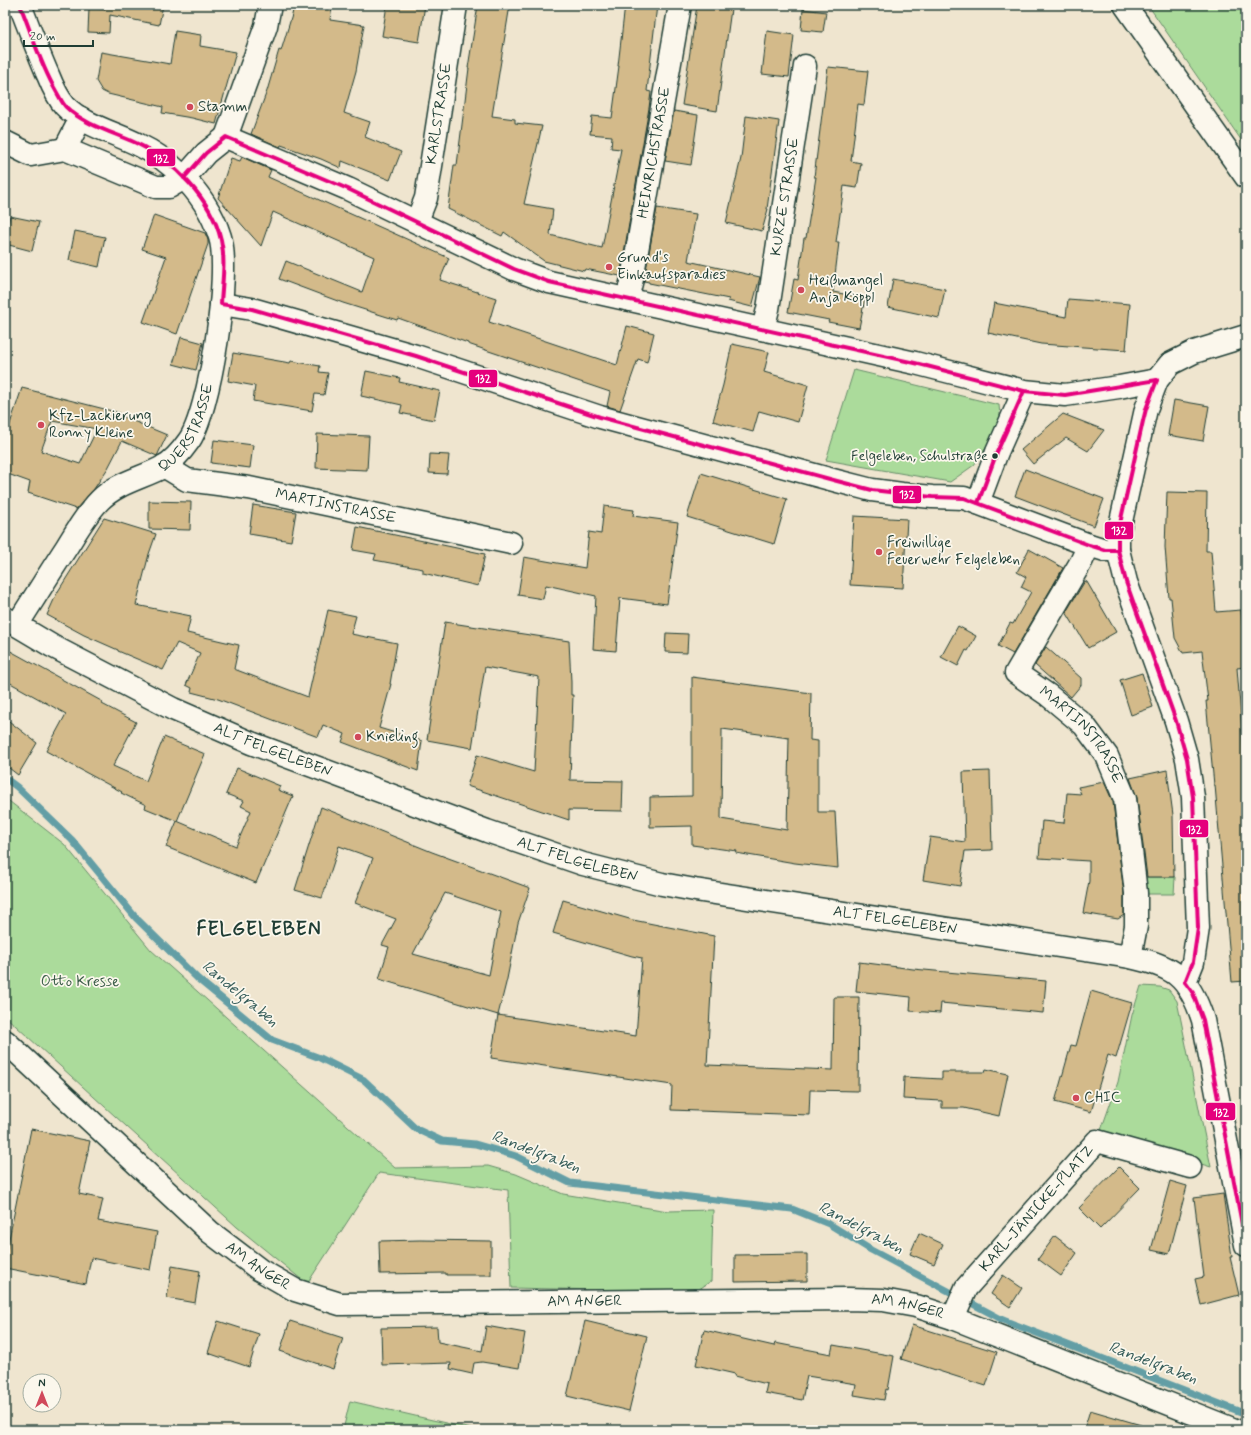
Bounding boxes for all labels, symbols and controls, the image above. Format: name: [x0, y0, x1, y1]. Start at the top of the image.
scale bar: [24, 22, 93, 48]
text: 20 m: [30, 29, 56, 45]
street label: KARLSTRASSE: [421, 61, 457, 166]
street label: HEINRICHSTRASSE: [633, 85, 676, 220]
place label: Stamm: [198, 97, 248, 117]
marker: Stamm: [185, 102, 195, 112]
street label: KURZE STRASSE: [766, 136, 804, 257]
line badge: 132: [146, 148, 176, 167]
text: 132: [153, 152, 169, 166]
place label: Grund's Einkaufsparadies: [617, 248, 726, 285]
marker: Grund's Einkaufsparadies: [604, 262, 614, 272]
place label: Heißmangel Anja Köppl: [809, 271, 883, 308]
marker: Heißmangel Anja Köppl: [796, 285, 806, 295]
line badge: 132: [468, 369, 498, 388]
text: 132: [475, 372, 491, 386]
street label: QUERSTRASSE: [155, 381, 218, 477]
place label: Kfz-Lackierung Ronny Kleine: [49, 406, 152, 443]
marker: Kfz-Lackierung Ronny Kleine: [36, 420, 46, 430]
place label: Felgeleben, Schulstraße: [851, 447, 988, 466]
marker: Felgeleben, Schulstraße: [990, 451, 1000, 461]
street label: MARTINSTRASSE: [273, 484, 398, 529]
line badge: 132: [892, 485, 922, 504]
text: 132: [899, 488, 915, 502]
line badge: 132: [1104, 521, 1134, 540]
text: 132: [1111, 524, 1127, 538]
place label: Freiwillige Feuerwehr Felgeleben: [887, 533, 1020, 570]
marker: Freiwillige Feuerwehr Felgeleben: [874, 547, 884, 557]
street label: MARTINSTRASSE: [1035, 682, 1127, 787]
street label: ALT FELGELEBEN: [210, 718, 335, 782]
place label: Knieling: [366, 727, 419, 748]
marker: Knieling: [353, 732, 363, 742]
line badge: 132: [1179, 819, 1209, 838]
text: 132: [1186, 823, 1202, 837]
street label: ALT FELGELEBEN: [514, 832, 640, 887]
street label: ALT FELGELEBEN: [832, 901, 959, 940]
district label: FELGELEBEN: [196, 917, 322, 942]
water label: Randelgraben: [196, 956, 283, 1034]
park label: Otto Kresse: [41, 972, 119, 992]
place label: CHIC: [1084, 1088, 1121, 1108]
marker: CHIC: [1071, 1093, 1081, 1103]
line badge: 132: [1205, 1102, 1236, 1121]
text: 132: [1213, 1106, 1229, 1120]
water label: Randelgraben: [488, 1125, 583, 1180]
street label: KARL-JÄNICKE-PLATZ: [975, 1141, 1099, 1276]
water label: Randelgraben: [814, 1197, 907, 1261]
street label: AM ANGER: [221, 1237, 294, 1295]
street label: AM ANGER: [871, 1290, 947, 1325]
street label: AM ANGER: [547, 1291, 622, 1312]
water label: Randelgraben: [1105, 1336, 1200, 1391]
north arrow: [22, 1373, 62, 1413]
text: N: [38, 1377, 46, 1391]

